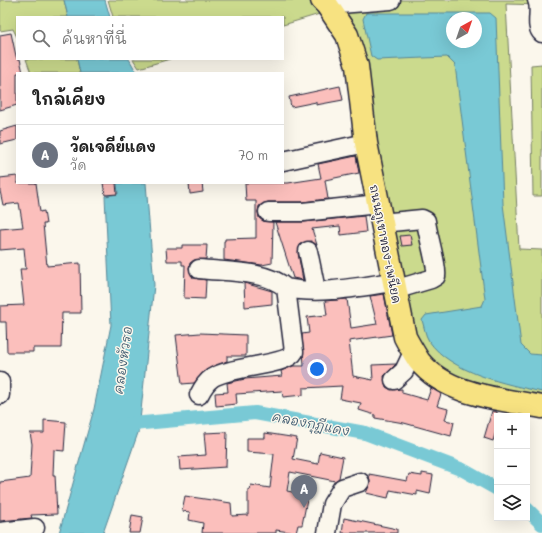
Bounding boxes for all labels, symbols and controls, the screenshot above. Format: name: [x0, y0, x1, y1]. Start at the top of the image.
north arrow: [446, 12, 482, 48]
search box: [16, 16, 284, 60]
icon: search: [30, 27, 52, 49]
text: ค้นหาที่นี่: [62, 28, 127, 48]
text: ใกล้เคียง: [32, 87, 106, 109]
text: วัดเจดีย์แดง: [70, 136, 156, 156]
text: A: [40, 146, 50, 163]
text: 70 m: [238, 146, 268, 163]
text: วัด: [70, 156, 87, 173]
street label: ถนนภูเขาทอง-เพนียด: [365, 183, 405, 305]
water label: คลองหัวรอ: [109, 325, 135, 395]
your location: [307, 359, 327, 379]
water label: คลองกุฎีแดง: [270, 407, 352, 442]
map controls: [494, 413, 530, 521]
button: +: [494, 413, 530, 449]
button: −: [494, 449, 530, 485]
pin: A: [291, 475, 317, 508]
button: layers: [494, 485, 530, 521]

